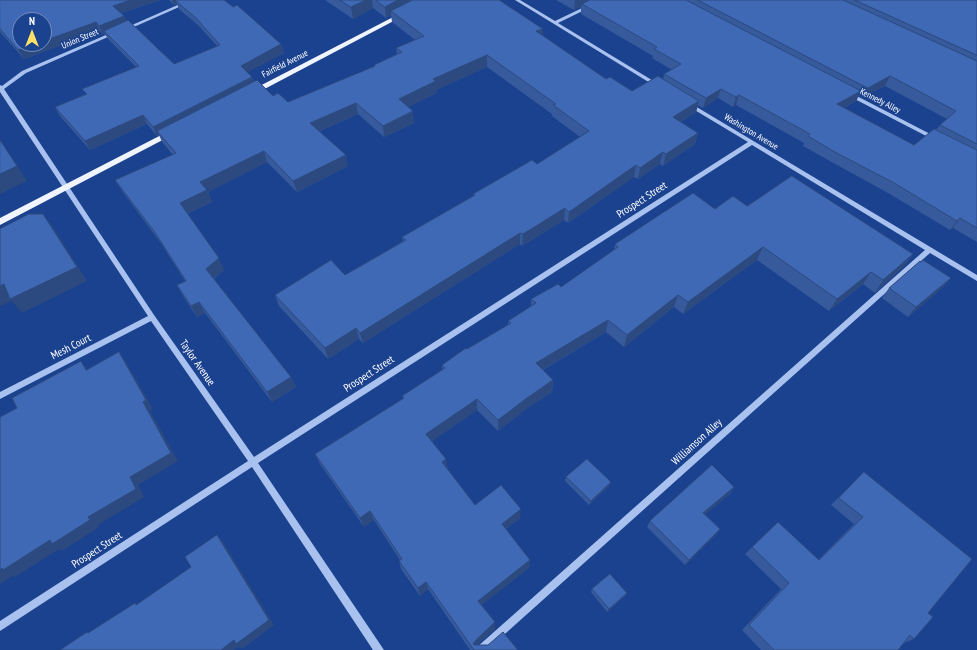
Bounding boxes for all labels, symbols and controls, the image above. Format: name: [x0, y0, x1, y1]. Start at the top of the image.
north arrow: [12, 12, 52, 52]
text: N: [29, 14, 35, 28]
street label: Union Street: [60, 26, 100, 52]
street label: Fairfield Avenue: [260, 48, 310, 80]
street label: Kennedy Alley: [858, 86, 902, 116]
street label: Washington Avenue: [722, 112, 780, 152]
street label: Prospect Street: [614, 179, 670, 221]
street label: Mesh Court: [49, 331, 93, 363]
street label: Taylor Avenue: [176, 338, 218, 388]
street label: Prospect Street: [341, 353, 397, 395]
street label: Williamson Alley: [669, 416, 725, 468]
street label: Prospect Street: [69, 529, 125, 571]

